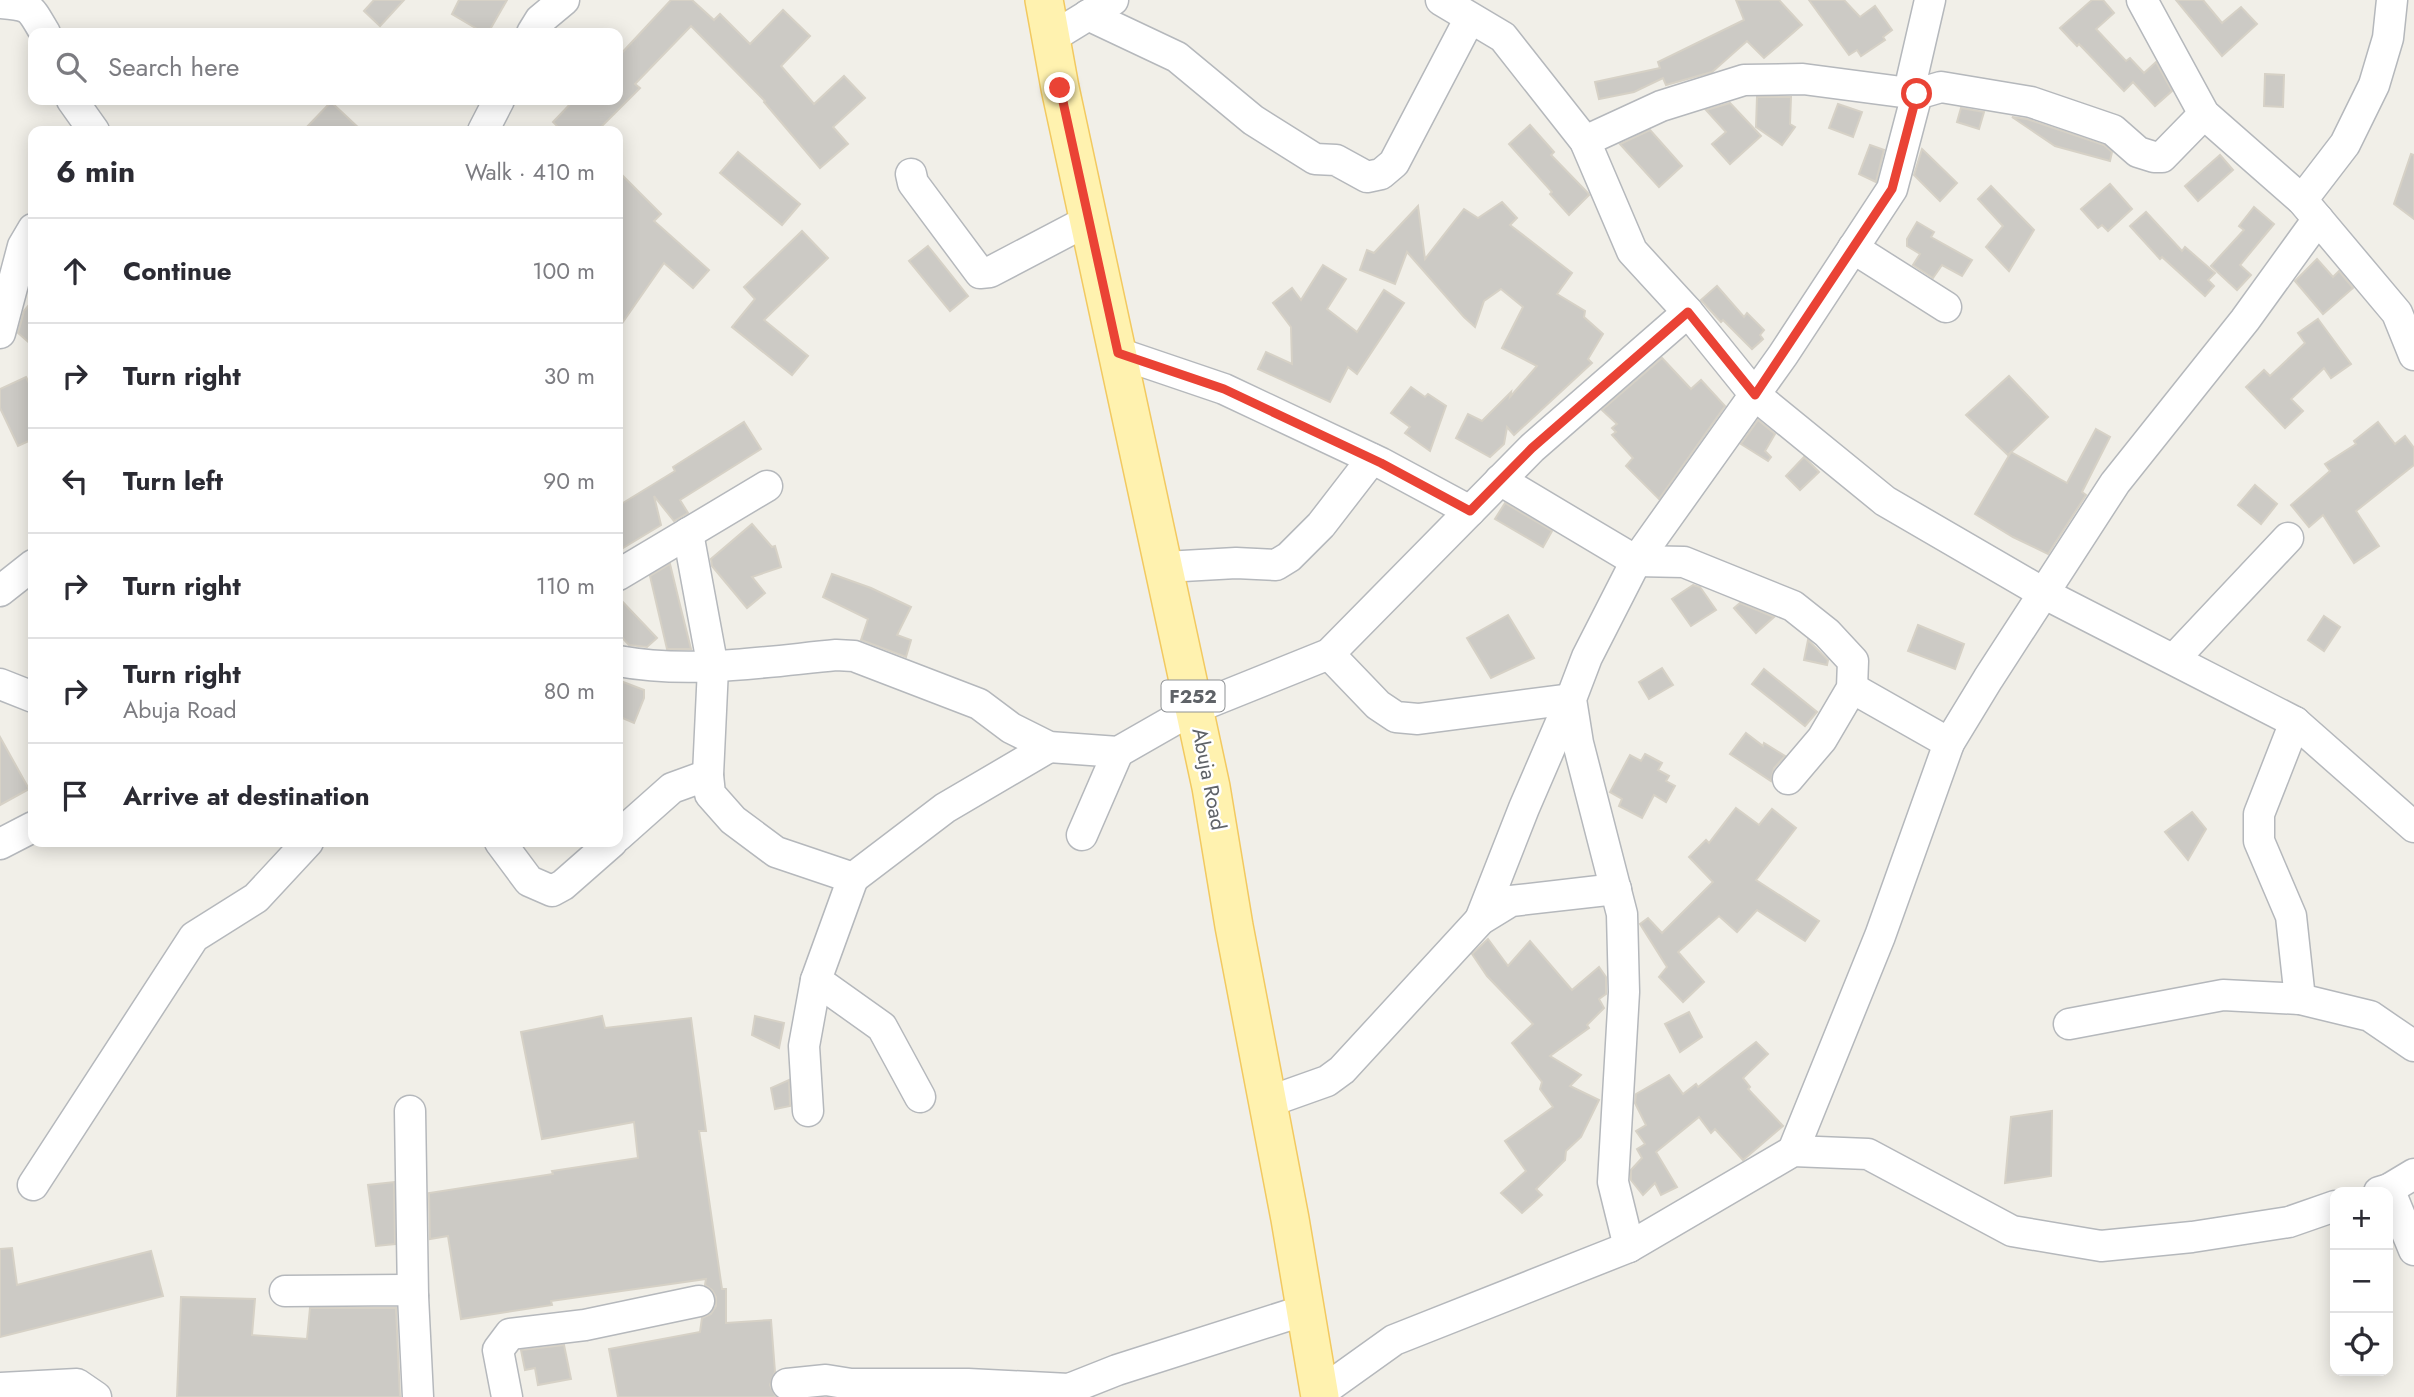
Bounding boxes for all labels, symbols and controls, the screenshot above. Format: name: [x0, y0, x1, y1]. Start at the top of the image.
search box: [28, 28, 623, 105]
icon: search: [52, 48, 90, 86]
text: Search here: [108, 48, 240, 86]
route end: [1044, 72, 1075, 103]
route start: [1901, 78, 1932, 109]
text: 6 min: [56, 150, 135, 193]
text: Walk · 410 m: [465, 155, 595, 189]
icon: ahead: [56, 252, 94, 290]
text: Continue: [123, 252, 232, 290]
text: 100 m: [532, 254, 595, 288]
icon: right: [56, 357, 94, 395]
text: Turn right: [123, 357, 241, 395]
text: 30 m: [544, 359, 595, 393]
icon: left: [56, 462, 94, 500]
text: Turn left: [123, 462, 223, 500]
text: 90 m: [543, 464, 595, 498]
icon: right: [56, 567, 94, 605]
text: Turn right: [123, 567, 241, 605]
text: 110 m: [536, 569, 595, 603]
text: Turn right: [123, 655, 241, 693]
icon: right: [56, 672, 94, 710]
text: 80 m: [544, 674, 595, 708]
road number: F252: [1162, 680, 1224, 712]
text: Abuja Road: [123, 693, 237, 727]
street label: Abuja Road: [1184, 725, 1234, 833]
icon: arrive: [56, 777, 94, 815]
text: Arrive at destination: [123, 777, 370, 815]
map controls: [2330, 1187, 2393, 1376]
button: +: [2330, 1187, 2393, 1250]
button: −: [2330, 1250, 2393, 1313]
button: locate: [2330, 1313, 2393, 1376]

